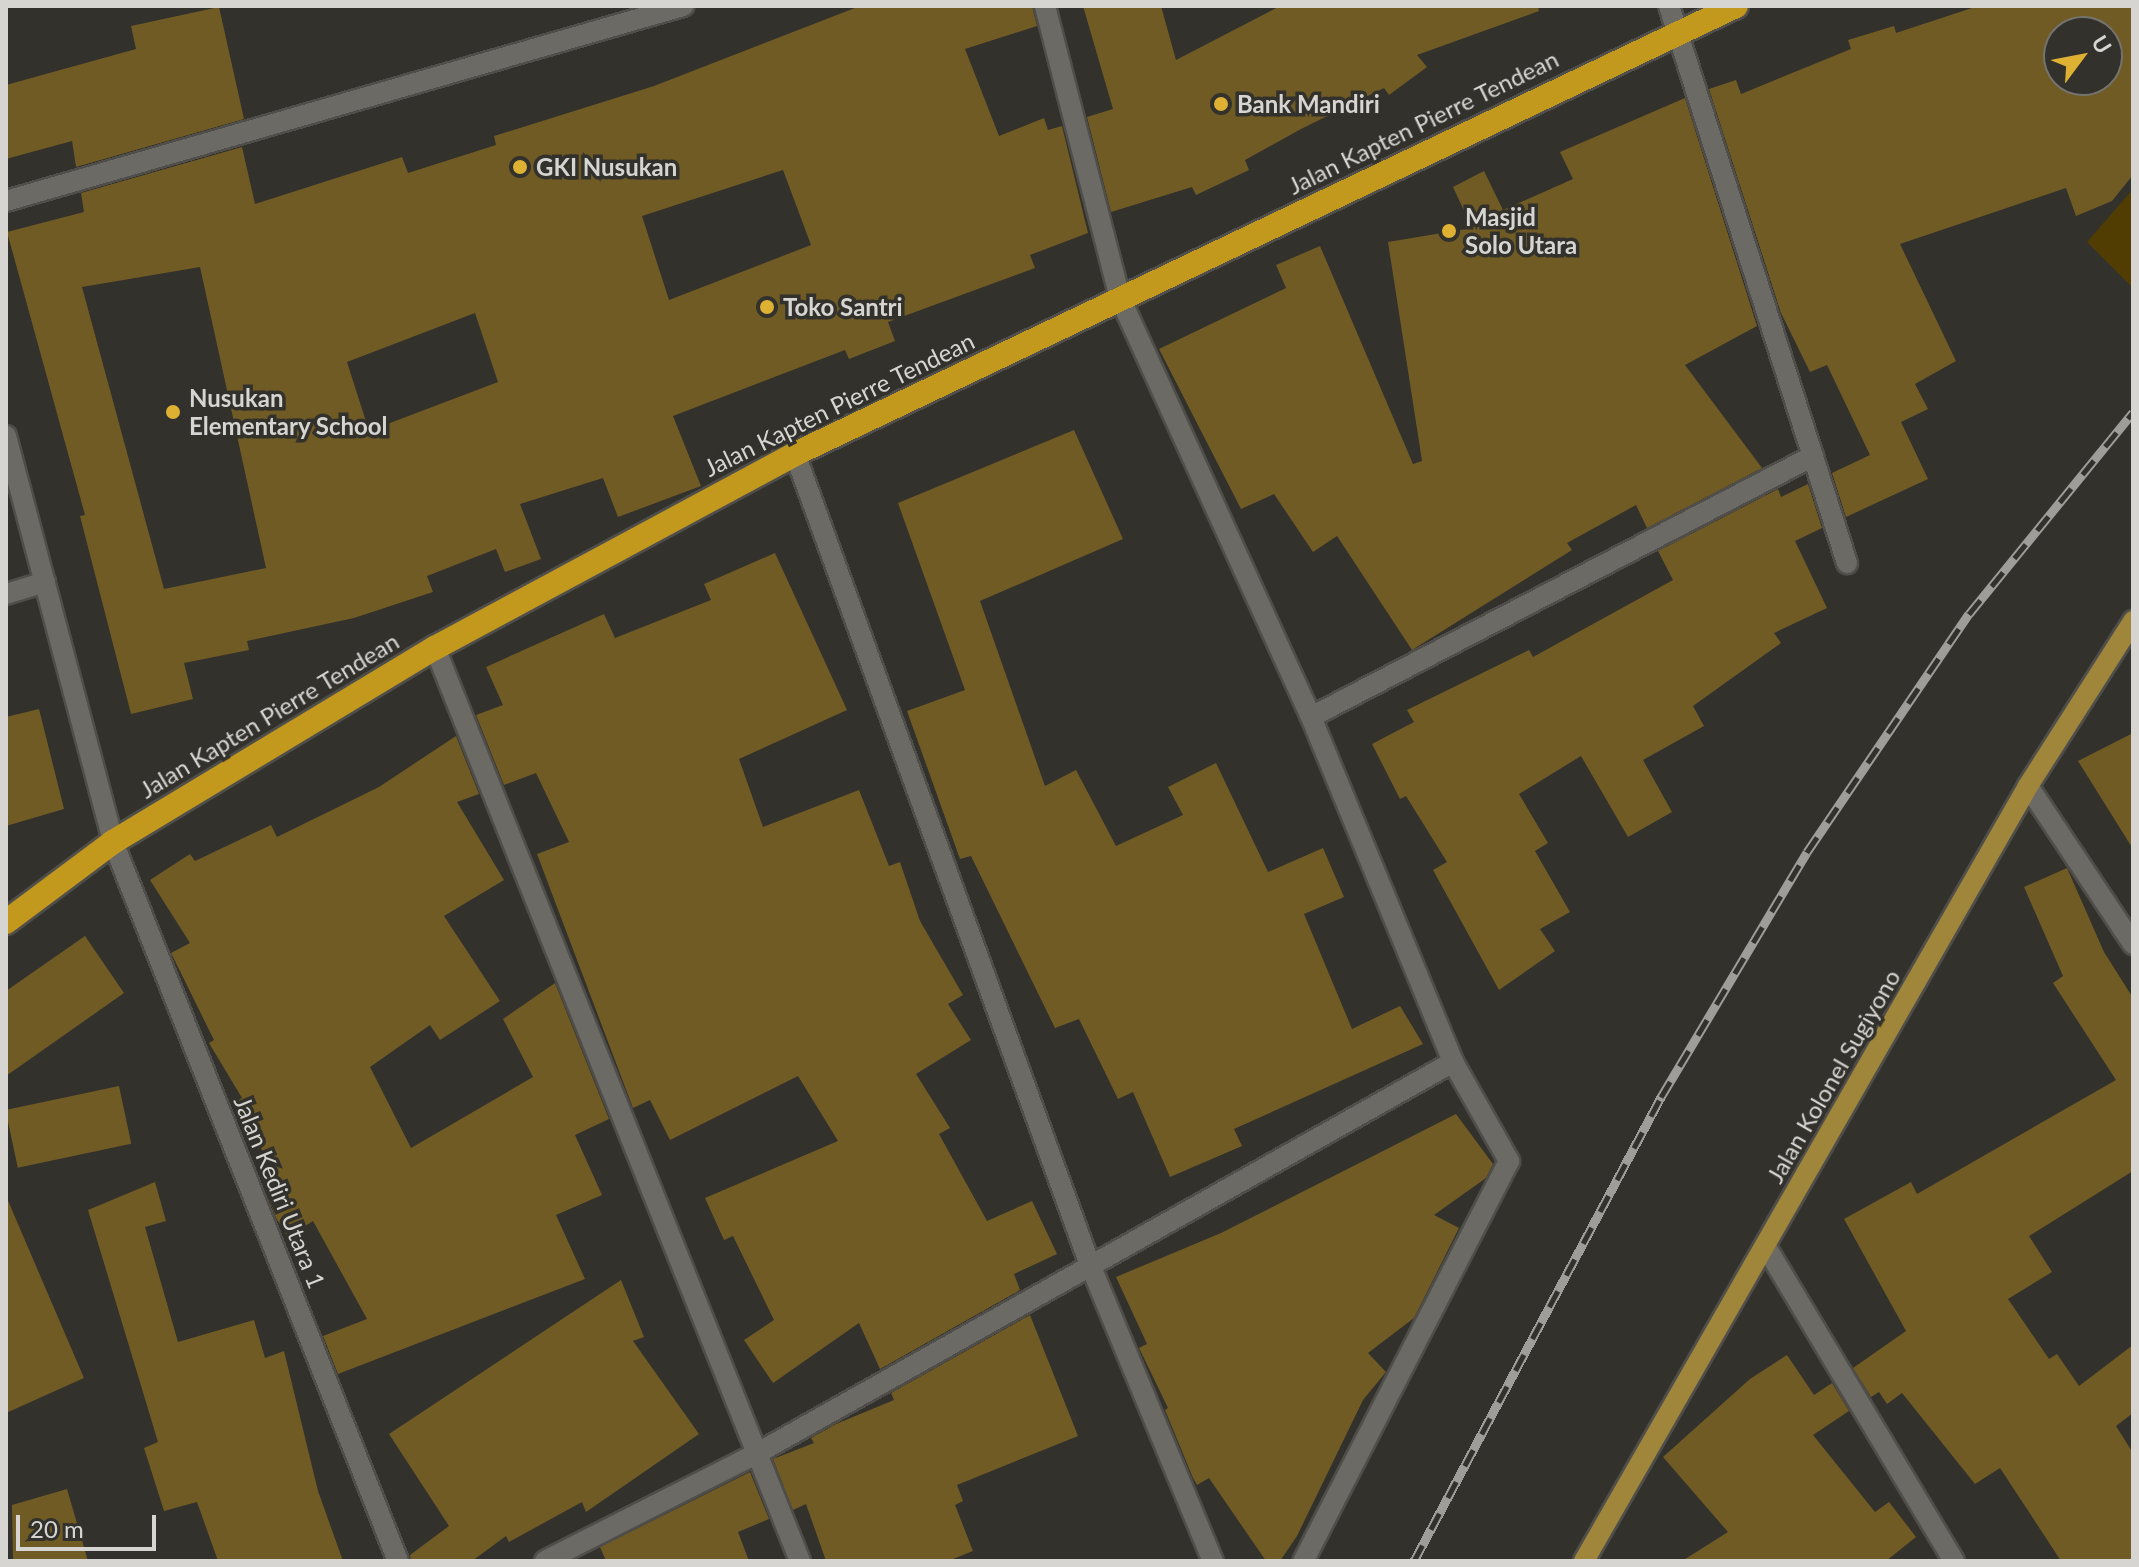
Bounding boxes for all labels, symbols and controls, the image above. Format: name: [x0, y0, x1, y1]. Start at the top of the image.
north arrow: [2043, 16, 2123, 96]
text: U: [2086, 30, 2118, 58]
street label: Jalan Kapten Pierre Tendean: [1283, 44, 1563, 200]
place label: Bank Mandiri: [1237, 90, 1380, 118]
marker: Bank Mandiri: [1212, 95, 1230, 113]
place label: GKI Nusukan: [536, 153, 677, 181]
marker: GKI Nusukan: [511, 158, 529, 176]
place label: Masjid Solo Utara: [1465, 203, 1577, 259]
marker: Masjid Solo Utara: [1440, 222, 1458, 240]
place label: Toko Santri: [783, 293, 903, 321]
marker: Toko Santri: [758, 298, 776, 316]
street label: Jalan Kapten Pierre Tendean: [699, 326, 979, 482]
place label: Nusukan Elementary School: [189, 384, 388, 440]
marker: Nusukan Elementary School: [164, 403, 182, 421]
street label: Jalan Kapten Pierre Tendean: [134, 626, 404, 804]
street label: Jalan Kolonel Sugiyono: [1760, 964, 1906, 1188]
street label: Jalan Kediri Utara 1: [228, 1092, 332, 1292]
scale bar: [20, 1499, 160, 1549]
text: 20 m: [30, 1514, 84, 1543]

